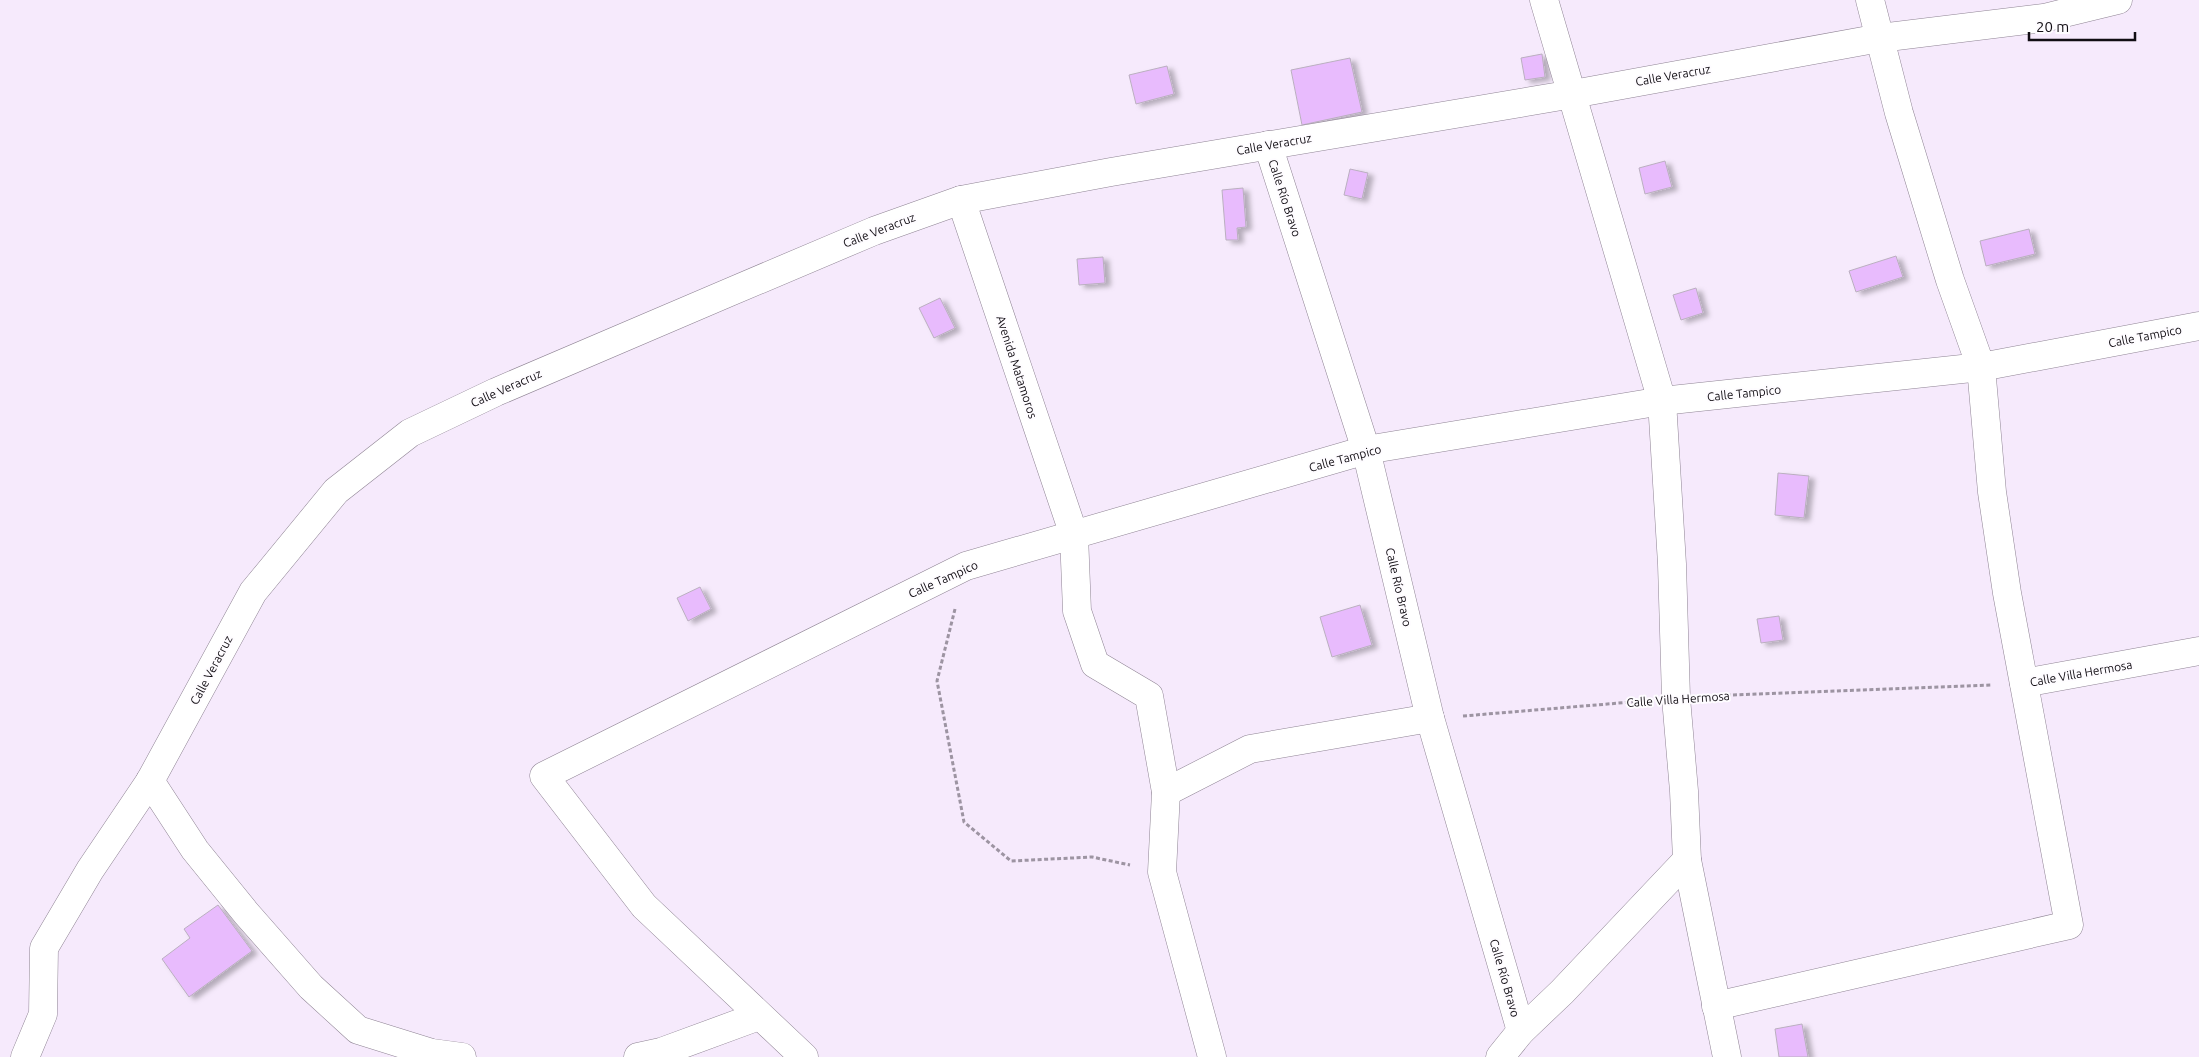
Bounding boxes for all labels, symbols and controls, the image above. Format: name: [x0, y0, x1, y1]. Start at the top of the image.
scale bar: [2029, 10, 2135, 42]
text: 20 m: [2036, 18, 2069, 35]
street label: Calle Veracruz: [1634, 62, 1712, 88]
street label: Calle Veracruz: [1235, 131, 1313, 157]
street label: Calle Río Bravo: [1266, 158, 1304, 238]
street label: Calle Veracruz: [841, 210, 917, 250]
street label: Avenida Matamoros: [994, 314, 1040, 420]
street label: Calle Tampico: [2107, 323, 2183, 349]
street label: Calle Veracruz: [469, 366, 544, 409]
street label: Calle Tampico: [1706, 383, 1782, 403]
street label: Calle Tampico: [1307, 442, 1383, 474]
street label: Calle Río Bravo: [1384, 546, 1414, 628]
street label: Calle Tampico: [906, 558, 980, 600]
street label: Calle Veracruz: [187, 633, 235, 707]
street label: Calle Villa Hermosa: [2029, 658, 2133, 688]
street label: Calle Villa Hermosa: [1626, 689, 1730, 709]
street label: Calle Río Bravo: [1488, 937, 1522, 1019]

